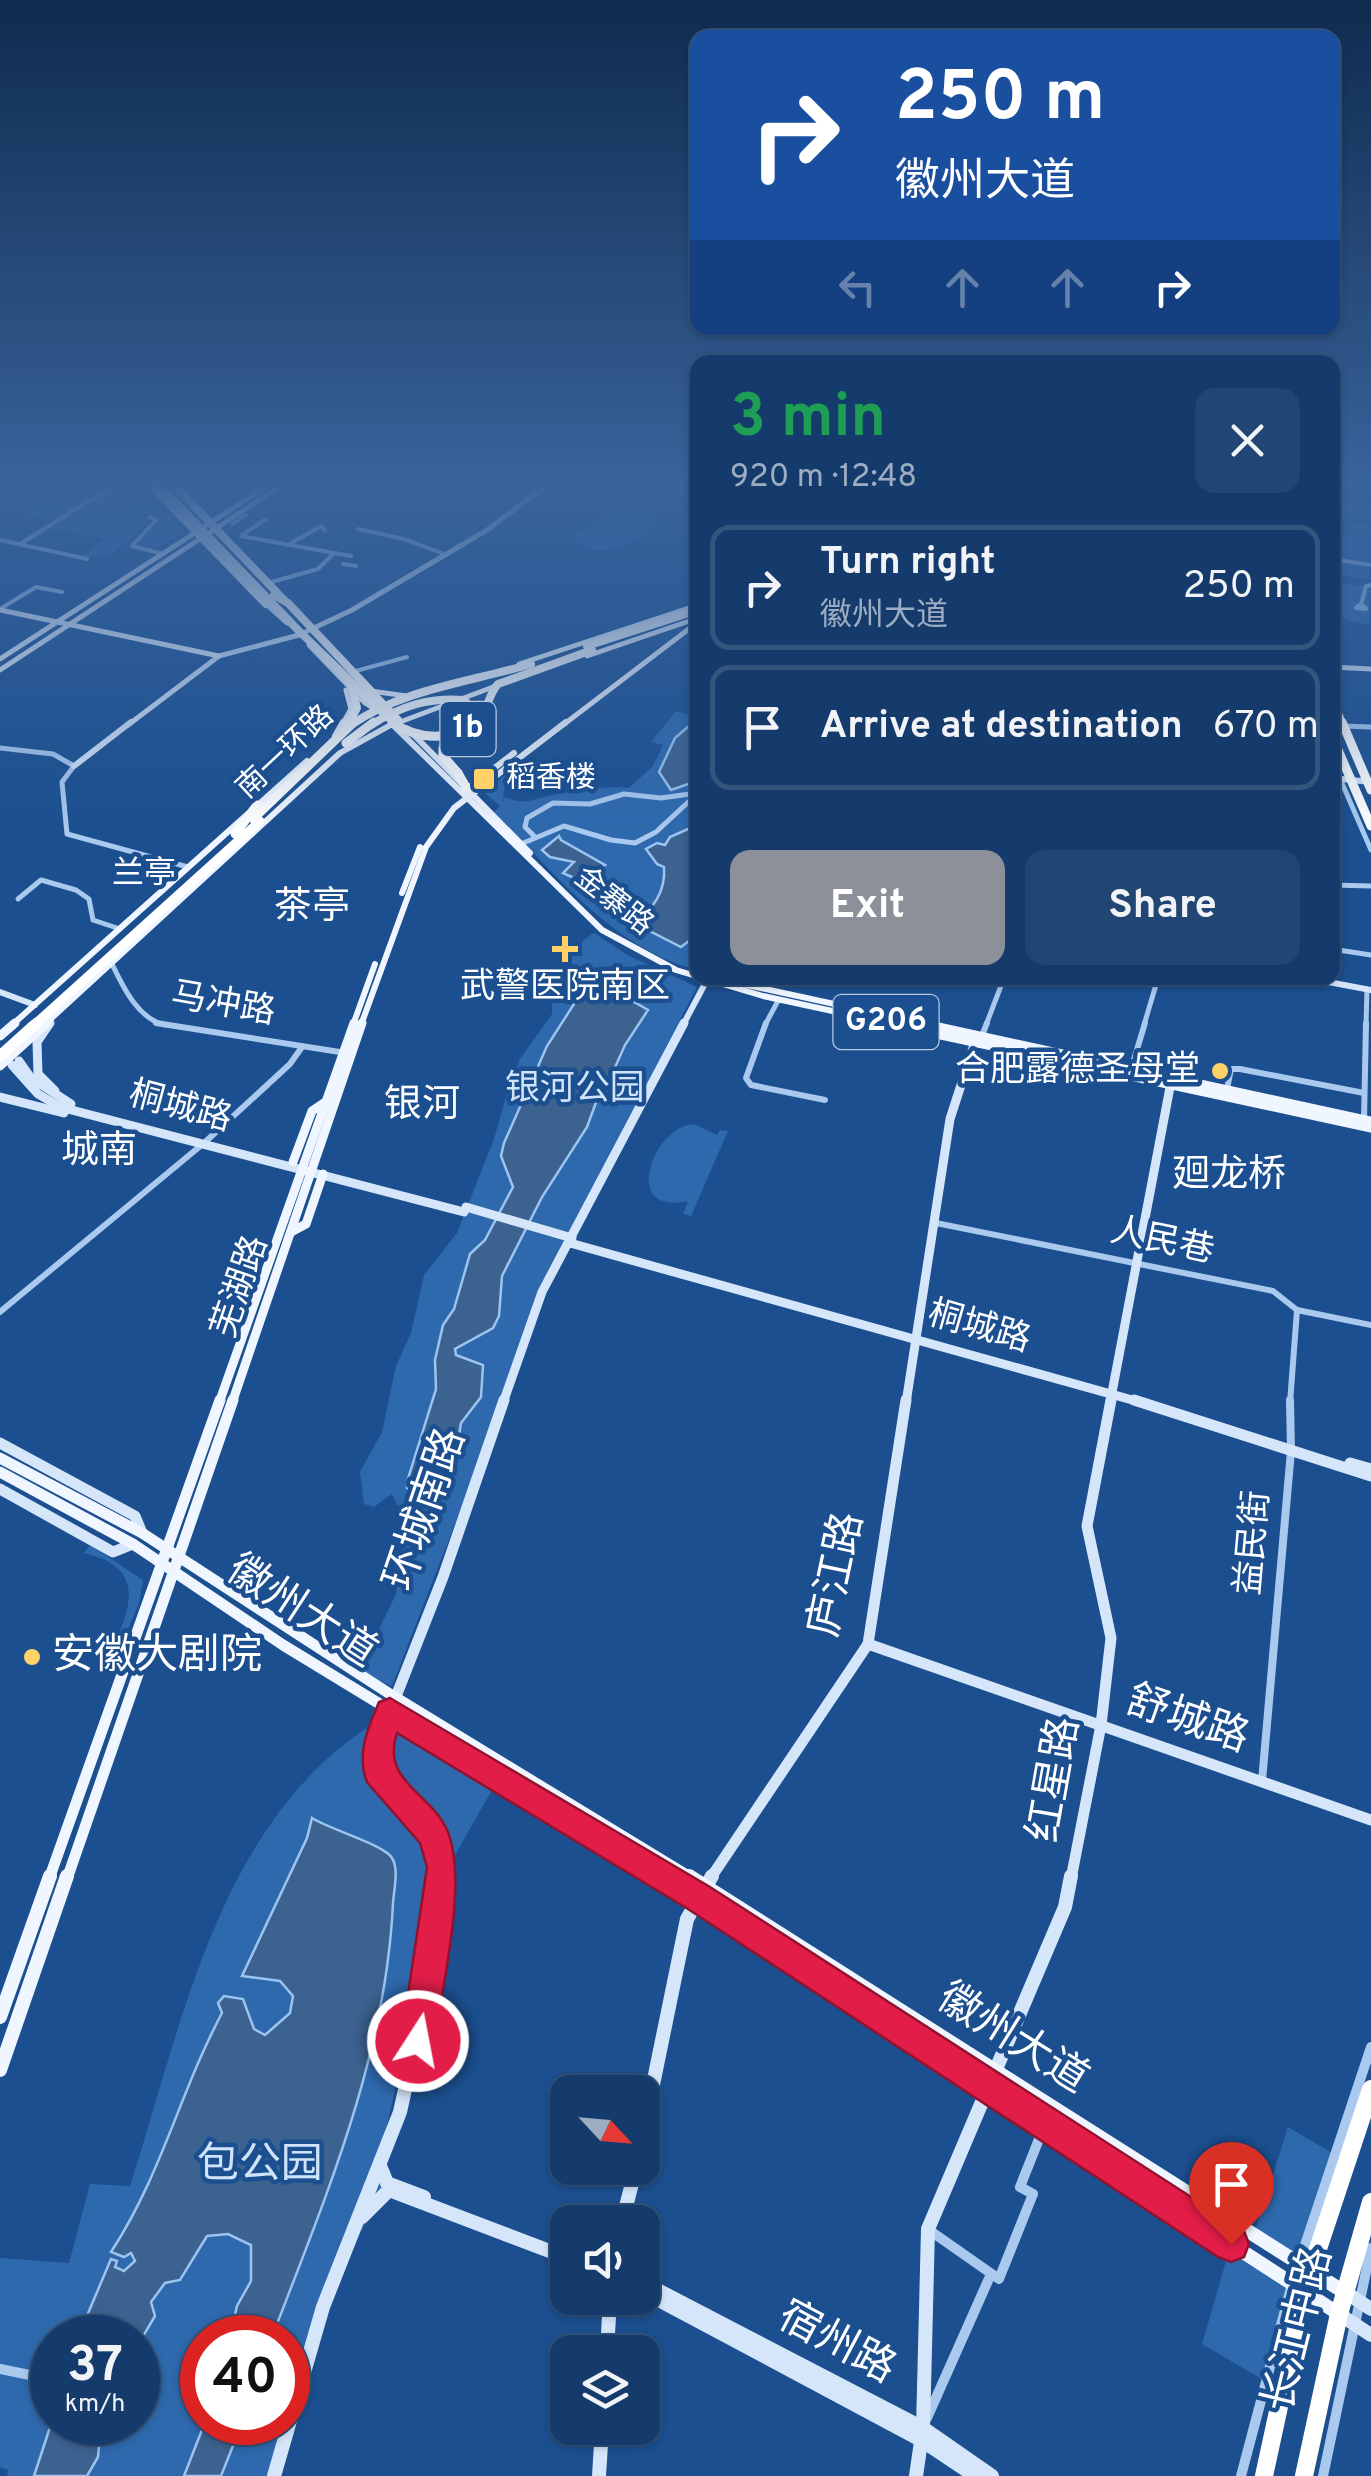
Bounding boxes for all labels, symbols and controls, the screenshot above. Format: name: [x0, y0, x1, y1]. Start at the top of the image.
text: 250 m: [895, 56, 1105, 145]
icon: right: [730, 70, 860, 200]
text: 徽州大道: [895, 155, 1075, 212]
icon: left: [830, 260, 885, 315]
icon: ahead: [935, 260, 990, 315]
icon: ahead: [1040, 260, 1095, 315]
icon: right: [1145, 260, 1200, 315]
text: 3 min: [730, 382, 886, 458]
button: close: [1195, 388, 1300, 493]
text: 920 m · 12:48: [730, 458, 917, 498]
text: Turn right: [820, 539, 995, 588]
icon: right: [735, 560, 790, 615]
text: 250 m: [1183, 563, 1295, 612]
text: 徽州大道: [820, 597, 948, 637]
street label: 南一环路: [230, 699, 342, 807]
icon: arrive: [735, 700, 790, 755]
road number: 1b: [440, 702, 496, 756]
text: Arrive at destination: [820, 703, 1183, 752]
text: 670 m: [1213, 703, 1319, 752]
place label: 稻香楼: [506, 761, 596, 798]
marker: 稻香楼: [471, 766, 497, 792]
button: Exit: [730, 850, 1005, 965]
button: Share: [1025, 850, 1300, 965]
district label: 兰亭: [112, 855, 176, 895]
street label: 金寨路: [566, 860, 660, 944]
district label: 茶亭: [274, 884, 350, 933]
marker: 武警医院南区: [552, 936, 578, 962]
place label: 武警医院南区: [460, 966, 670, 1010]
street label: 马冲路: [167, 974, 279, 1036]
road number: G206: [834, 995, 938, 1049]
place label: 合肥露德圣母堂: [955, 1049, 1200, 1093]
marker: 合肥露德圣母堂: [1209, 1060, 1231, 1082]
park label: 银河公园: [505, 1068, 645, 1112]
street label: 桐城路: [124, 1073, 236, 1143]
district label: 银河: [384, 1082, 460, 1131]
district label: 城南: [61, 1128, 137, 1177]
district label: 廻龙桥: [1172, 1152, 1286, 1201]
street label: 人民巷: [1106, 1210, 1218, 1274]
street label: 芜湖路: [203, 1230, 279, 1344]
street label: 桐城路: [922, 1292, 1036, 1364]
street label: 环城南路: [375, 1422, 479, 1598]
street label: 益民街: [1228, 1489, 1280, 1597]
street label: 庐江路: [799, 1508, 877, 1642]
street label: 徽州大道: [216, 1545, 386, 1681]
place label: 安徽大剧院: [52, 1631, 262, 1684]
marker: 安徽大剧院: [21, 1646, 43, 1668]
street label: 舒城路: [1119, 1675, 1255, 1767]
street label: 红星路: [1019, 1713, 1093, 1847]
street label: 徽州大道: [927, 1973, 1097, 2107]
position arrow: [366, 1989, 470, 2093]
north arrow: [550, 2075, 660, 2185]
map controls: [550, 2075, 660, 2445]
park label: 包公园: [197, 2140, 323, 2193]
pin: [1189, 2142, 1274, 2245]
icon: arrive: [1204, 2157, 1259, 2212]
button: sound: [550, 2205, 660, 2315]
street label: 长江中路: [1254, 2242, 1346, 2418]
street label: 宿州路: [768, 2291, 904, 2397]
speed limit sign: 40: [180, 2315, 310, 2445]
button: layers: [550, 2335, 660, 2445]
text: 37: [67, 2336, 123, 2399]
text: km/h: [65, 2389, 125, 2421]

